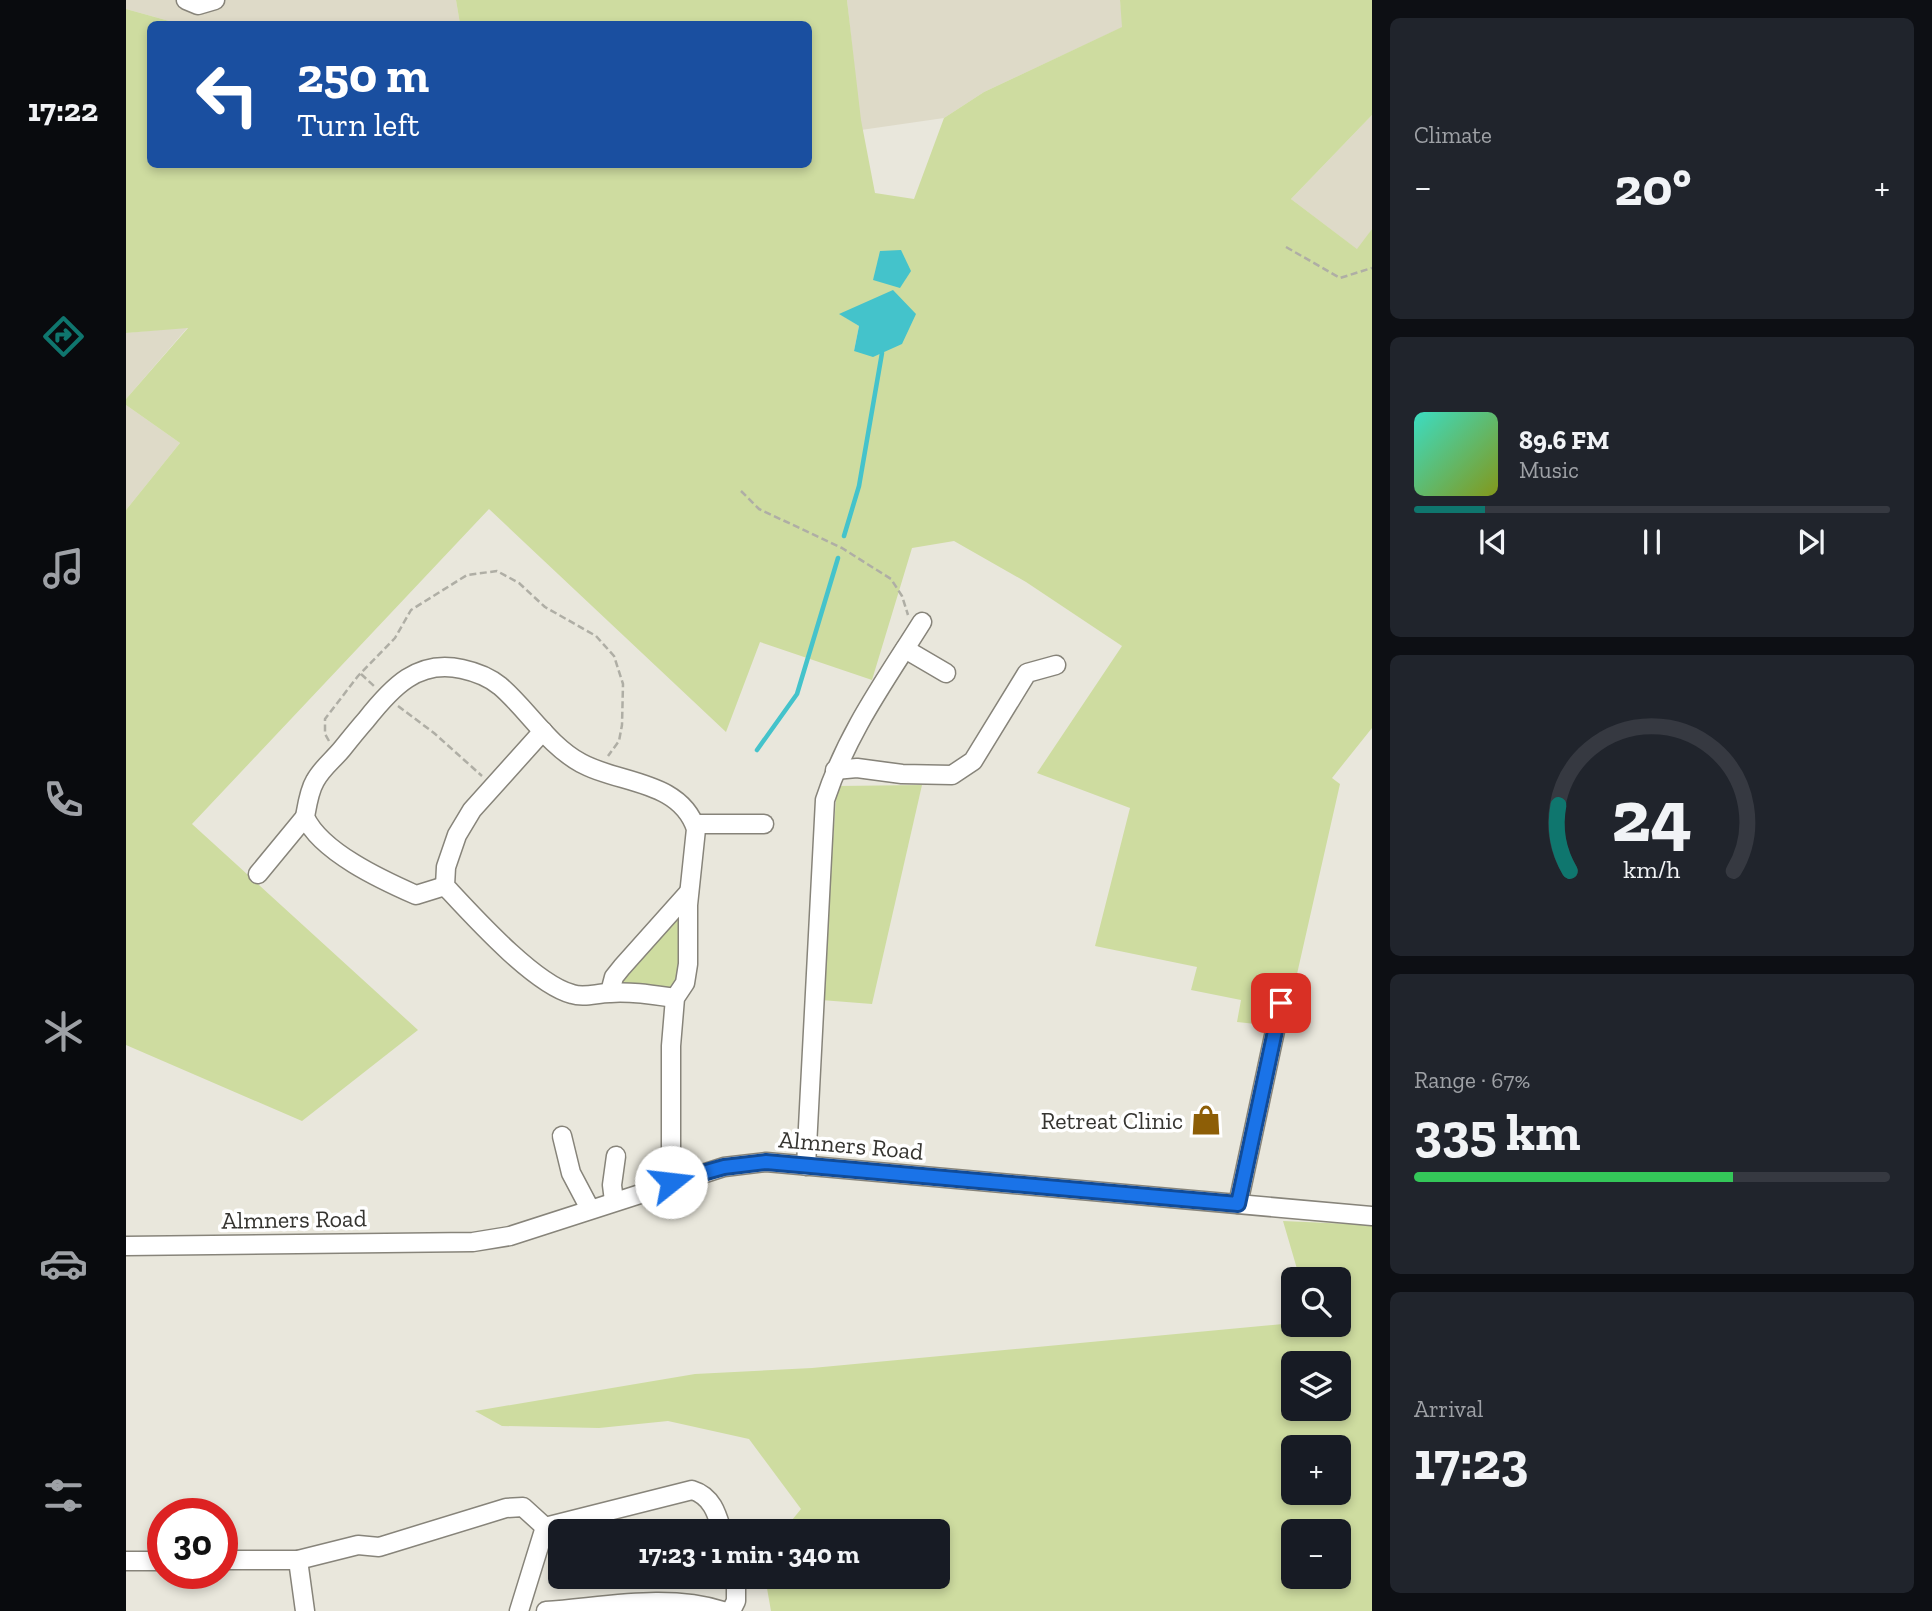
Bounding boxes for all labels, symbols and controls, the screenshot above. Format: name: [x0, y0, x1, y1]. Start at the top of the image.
text: 250 m: [297, 46, 429, 105]
icon: left: [182, 49, 273, 140]
text: 17:22: [28, 91, 98, 129]
text: Turn left: [297, 106, 419, 144]
text: Climate: [1414, 121, 1492, 149]
text: 20°: [1615, 156, 1691, 218]
text: −: [1414, 164, 1432, 210]
text: +: [1874, 164, 1890, 210]
icon: directions: [39, 312, 88, 361]
text: 89.6 FM: [1519, 424, 1609, 456]
text: Music: [1519, 456, 1579, 484]
icon: previous: [1474, 523, 1512, 561]
icon: pause: [1633, 523, 1671, 561]
icon: next: [1792, 523, 1830, 561]
icon: music: [39, 544, 88, 593]
text: 24: [1612, 773, 1692, 861]
icon: phone: [39, 775, 88, 824]
text: km/h: [1623, 854, 1681, 884]
pin: [1251, 973, 1311, 1033]
icon: arrive: [1262, 984, 1300, 1022]
icon: climate: [39, 1007, 88, 1056]
text: Range · 67%: [1414, 1066, 1530, 1094]
text: 335 km: [1414, 1101, 1581, 1163]
shop icon: Retreat Clinic: [1189, 1103, 1223, 1137]
place label: Retreat Clinic: [1041, 1106, 1183, 1135]
street label: Almners Road: [777, 1124, 925, 1166]
position arrow: [634, 1145, 708, 1219]
street label: Almners Road: [221, 1203, 367, 1235]
icon: car: [39, 1239, 88, 1288]
map controls: [1281, 1267, 1351, 1589]
button: search: [1281, 1267, 1351, 1337]
button: layers: [1281, 1351, 1351, 1421]
text: Arrival: [1414, 1395, 1483, 1423]
text: 17:23: [1414, 1430, 1528, 1492]
button: +: [1281, 1435, 1351, 1505]
icon: filters: [39, 1471, 88, 1520]
speed limit sign: 30: [147, 1498, 238, 1589]
button: −: [1281, 1519, 1351, 1589]
text: 17:23 · 1 min · 340 m: [638, 1538, 860, 1570]

